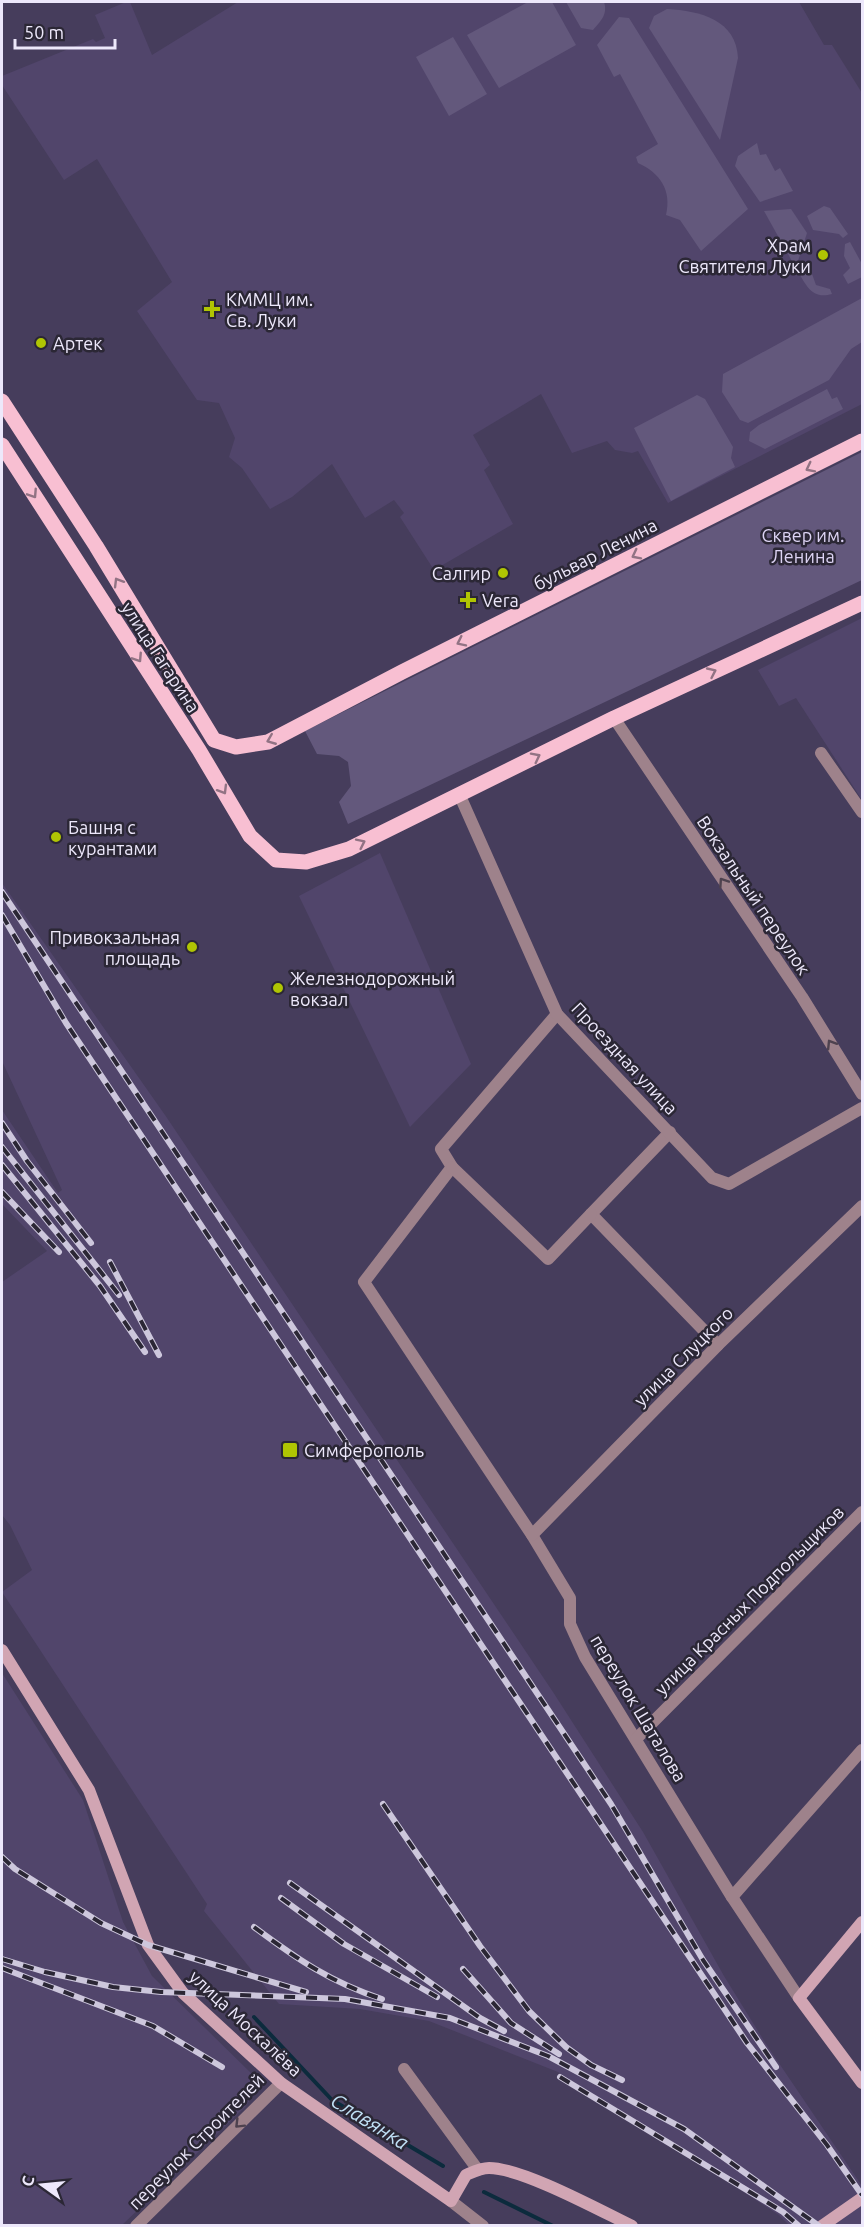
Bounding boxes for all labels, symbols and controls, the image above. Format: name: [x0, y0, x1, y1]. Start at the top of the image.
scale bar: [15, 12, 116, 50]
text: 50 m: [24, 22, 64, 42]
place label: Храм Святителя Луки: [678, 235, 811, 276]
marker: Храм Святителя Луки: [816, 248, 830, 262]
place label: КММЦ им. Св. Луки: [226, 289, 313, 330]
marker: КММЦ им. Св. Луки: [203, 300, 221, 318]
place label: Артек: [53, 333, 102, 353]
marker: Артек: [34, 336, 48, 350]
one-way arrow: [806, 460, 817, 472]
one-way arrow: [26, 487, 37, 498]
street label: бульвар Ленина: [530, 514, 660, 594]
park label: Сквер им. Ленина: [762, 525, 845, 566]
one-way arrow: [632, 548, 642, 559]
place label: Салгир: [432, 563, 491, 583]
marker: Салгир: [496, 566, 510, 580]
one-way arrow: [114, 578, 125, 588]
place label: Vera: [482, 590, 519, 610]
marker: Vera: [459, 591, 477, 609]
street label: улица Гагарина: [118, 598, 204, 716]
one-way arrow: [457, 635, 468, 646]
one-way arrow: [131, 652, 142, 663]
one-way arrow: [706, 668, 717, 680]
one-way arrow: [267, 733, 278, 745]
one-way arrow: [530, 753, 541, 764]
one-way arrow: [215, 784, 227, 794]
street label: Вокзальный переулок: [693, 812, 815, 978]
place label: Башня с курантами: [68, 817, 157, 858]
marker: Башня с курантами: [49, 830, 63, 844]
one-way arrow: [355, 838, 366, 850]
one-way arrow: [719, 878, 730, 889]
place label: Привокзальная площадь: [49, 927, 180, 968]
marker: Привокзальная площадь: [185, 940, 199, 954]
place label: Железнодорожный вокзал: [290, 968, 455, 1009]
marker: Железнодорожный вокзал: [271, 981, 285, 995]
street label: Проездная улица: [568, 998, 682, 1118]
one-way arrow: [827, 1040, 839, 1050]
street label: улица Слуцкого: [629, 1302, 737, 1410]
place label: Симферополь: [304, 1440, 424, 1460]
marker: Симферополь: [281, 1441, 299, 1459]
street label: улица Красных Подпольщиков: [650, 1501, 848, 1699]
street label: переулок Шаталова: [587, 1631, 691, 1785]
street label: улица Москалёва: [186, 1966, 306, 2080]
street label: переулок Строителей: [124, 2069, 268, 2213]
water label: Славянка: [327, 2088, 413, 2154]
one-way arrow: [236, 2117, 246, 2128]
north arrow: [12, 2155, 72, 2215]
text: С: [17, 2174, 38, 2188]

